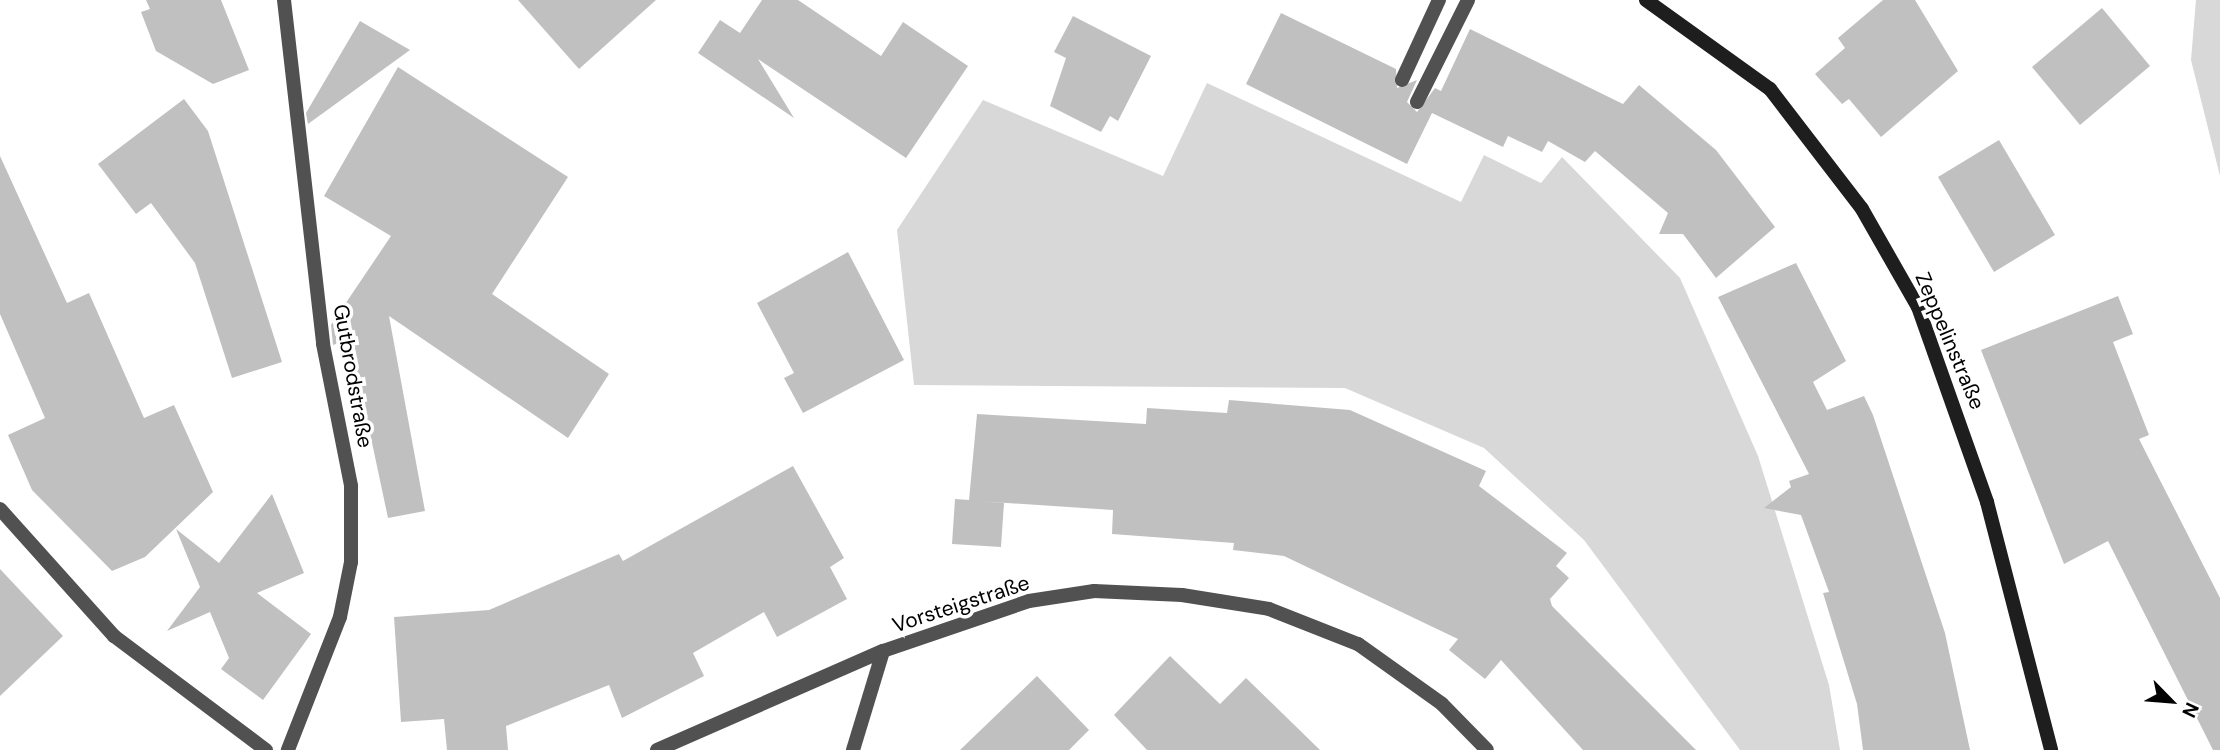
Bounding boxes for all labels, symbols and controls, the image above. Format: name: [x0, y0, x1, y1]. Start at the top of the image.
street label: Zeppelinstraße: [1910, 269, 1990, 413]
street label: Gutbrodstraße: [328, 302, 378, 450]
street label: Vorsteigstraße: [889, 570, 1033, 638]
north arrow: [2136, 666, 2206, 736]
text: N: [2176, 699, 2205, 722]

